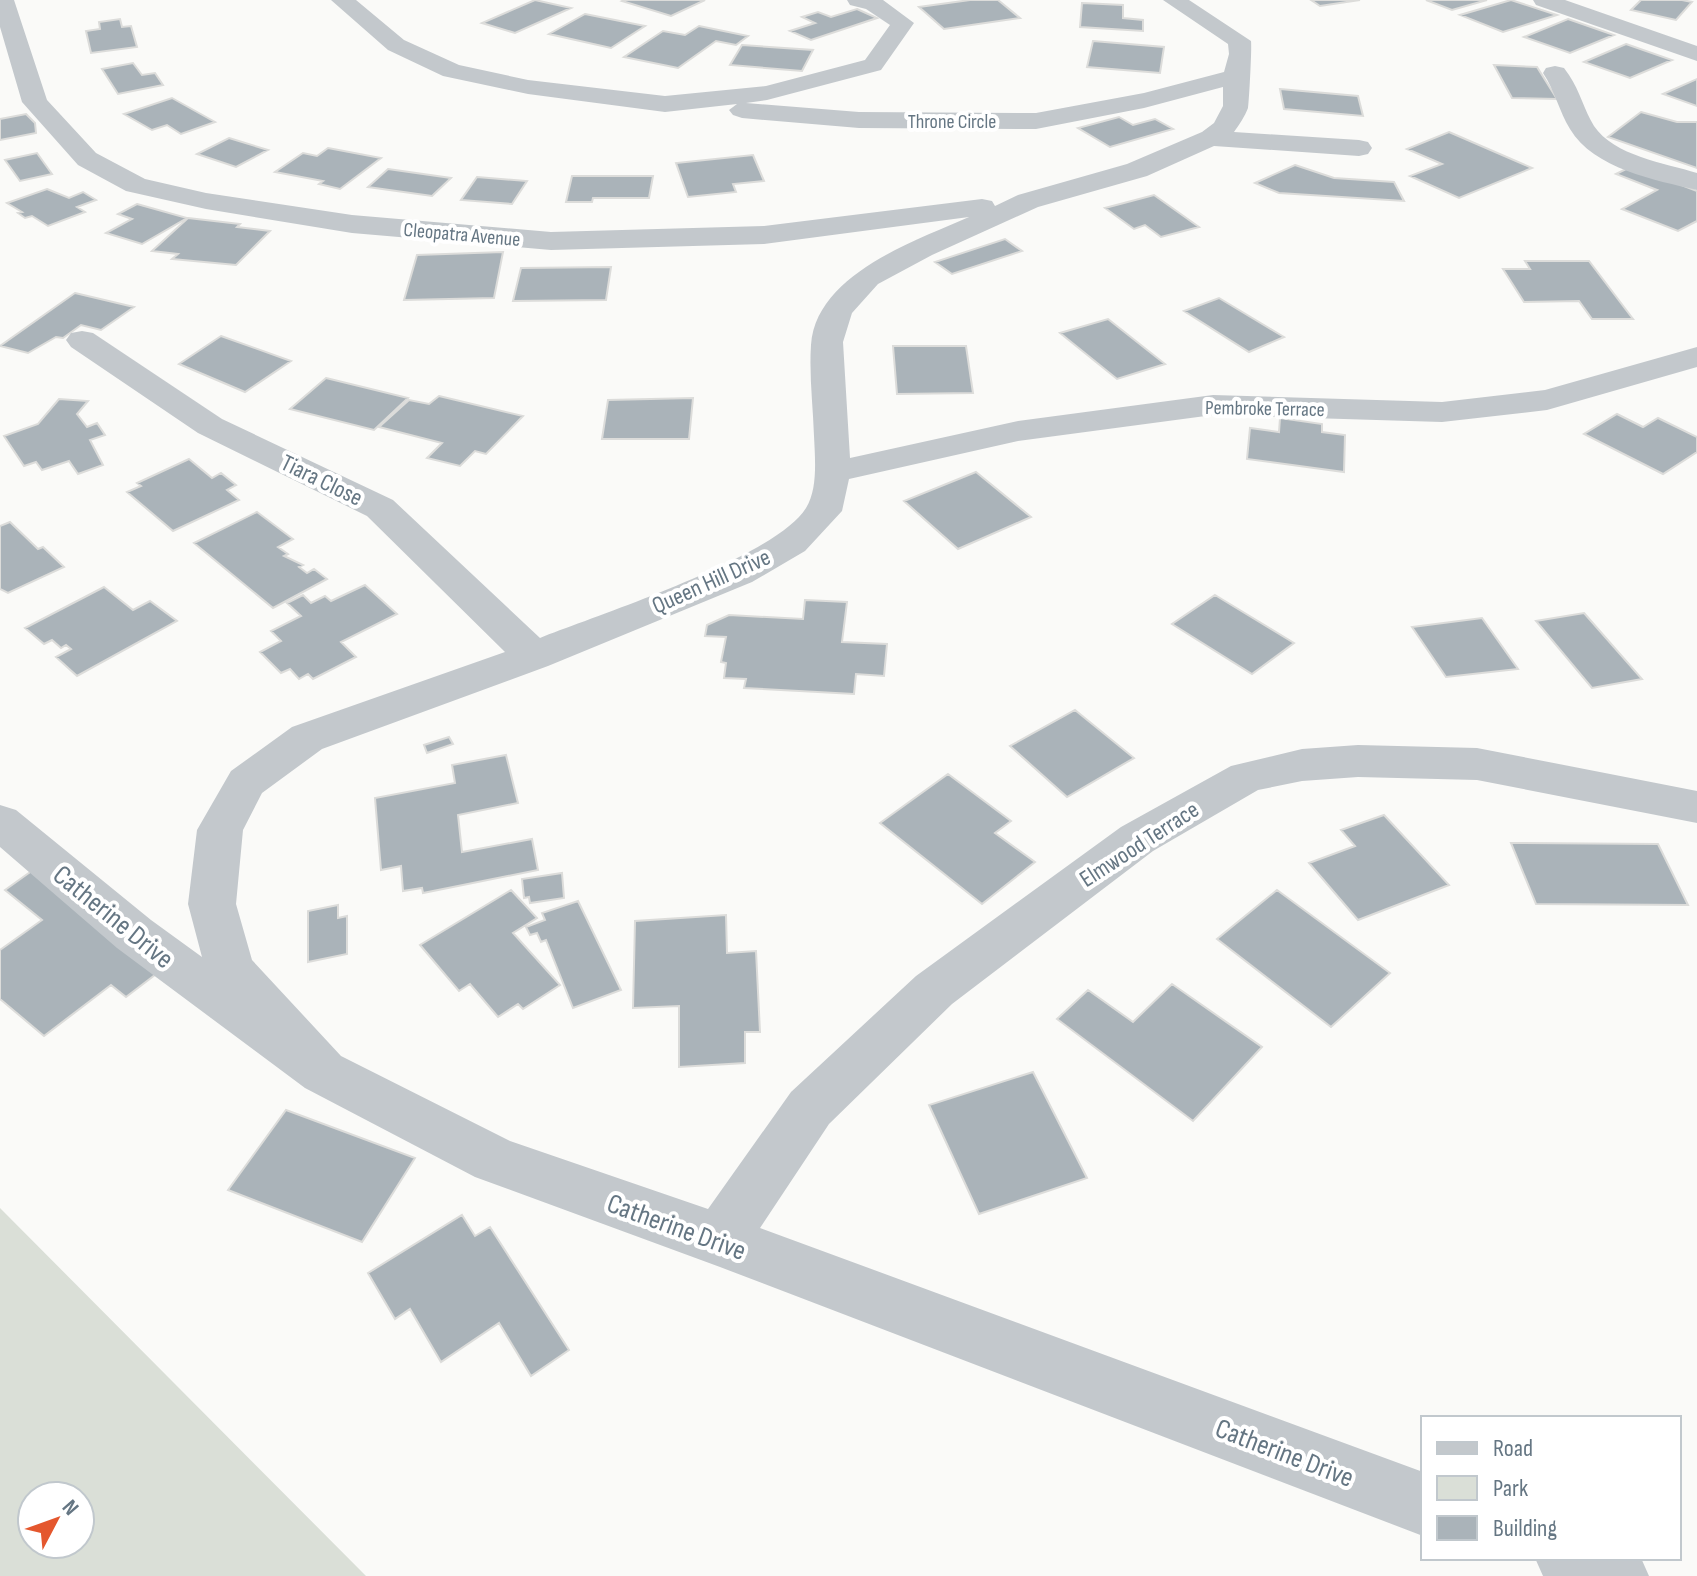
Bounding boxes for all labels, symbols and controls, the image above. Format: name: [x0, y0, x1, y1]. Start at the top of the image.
street label: Throne Circle: [908, 110, 996, 134]
street label: Cleopatra Avenue: [403, 218, 521, 252]
street label: Pembroke Terrace: [1205, 396, 1325, 422]
street label: Tiara Close: [276, 448, 367, 513]
street label: Queen Hill Drive: [647, 542, 775, 620]
street label: Elmwood Terrace: [1074, 795, 1204, 894]
street label: Catherine Drive: [46, 859, 180, 976]
street label: Catherine Drive: [602, 1187, 750, 1268]
street label: Catherine Drive: [1211, 1412, 1358, 1495]
legend: [1421, 1416, 1681, 1560]
text: Road: [1493, 1434, 1533, 1463]
text: Park: [1493, 1474, 1528, 1503]
north arrow: [16, 1480, 96, 1560]
text: N: [56, 1495, 84, 1521]
text: Building: [1493, 1514, 1557, 1543]

